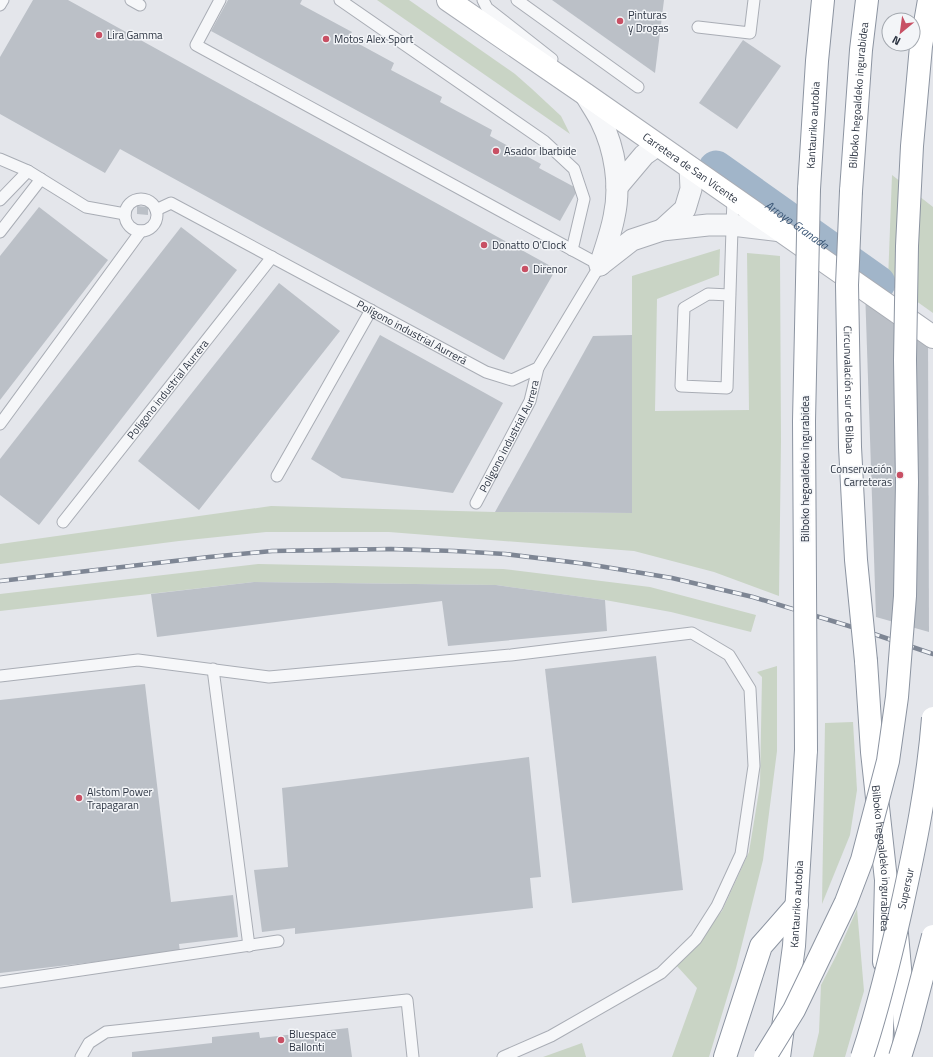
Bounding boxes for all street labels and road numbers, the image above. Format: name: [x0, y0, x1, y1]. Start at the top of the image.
street label: Bilboko hegoaldeko ingurabidea: [845, 21, 872, 169]
street label: Kantauriko autobia: [802, 81, 824, 169]
street label: Carretera de San Vicente: [639, 129, 742, 207]
street label: Polígono industrial Aurrerá: [354, 296, 471, 369]
street label: Circunvalación sur de Bilbao: [840, 325, 858, 455]
street label: Poligono industrial Aurrera: [123, 336, 212, 443]
street label: Poligono industrial Aurrera: [475, 378, 543, 495]
street label: Bilboko hegoaldeko ingurabidea: [797, 395, 813, 542]
street label: Bilboko hegoaldeko ingurabidea: [868, 784, 894, 932]
street label: Kantauriko autobia: [786, 860, 807, 948]
street label: Supersur: [893, 866, 918, 911]

